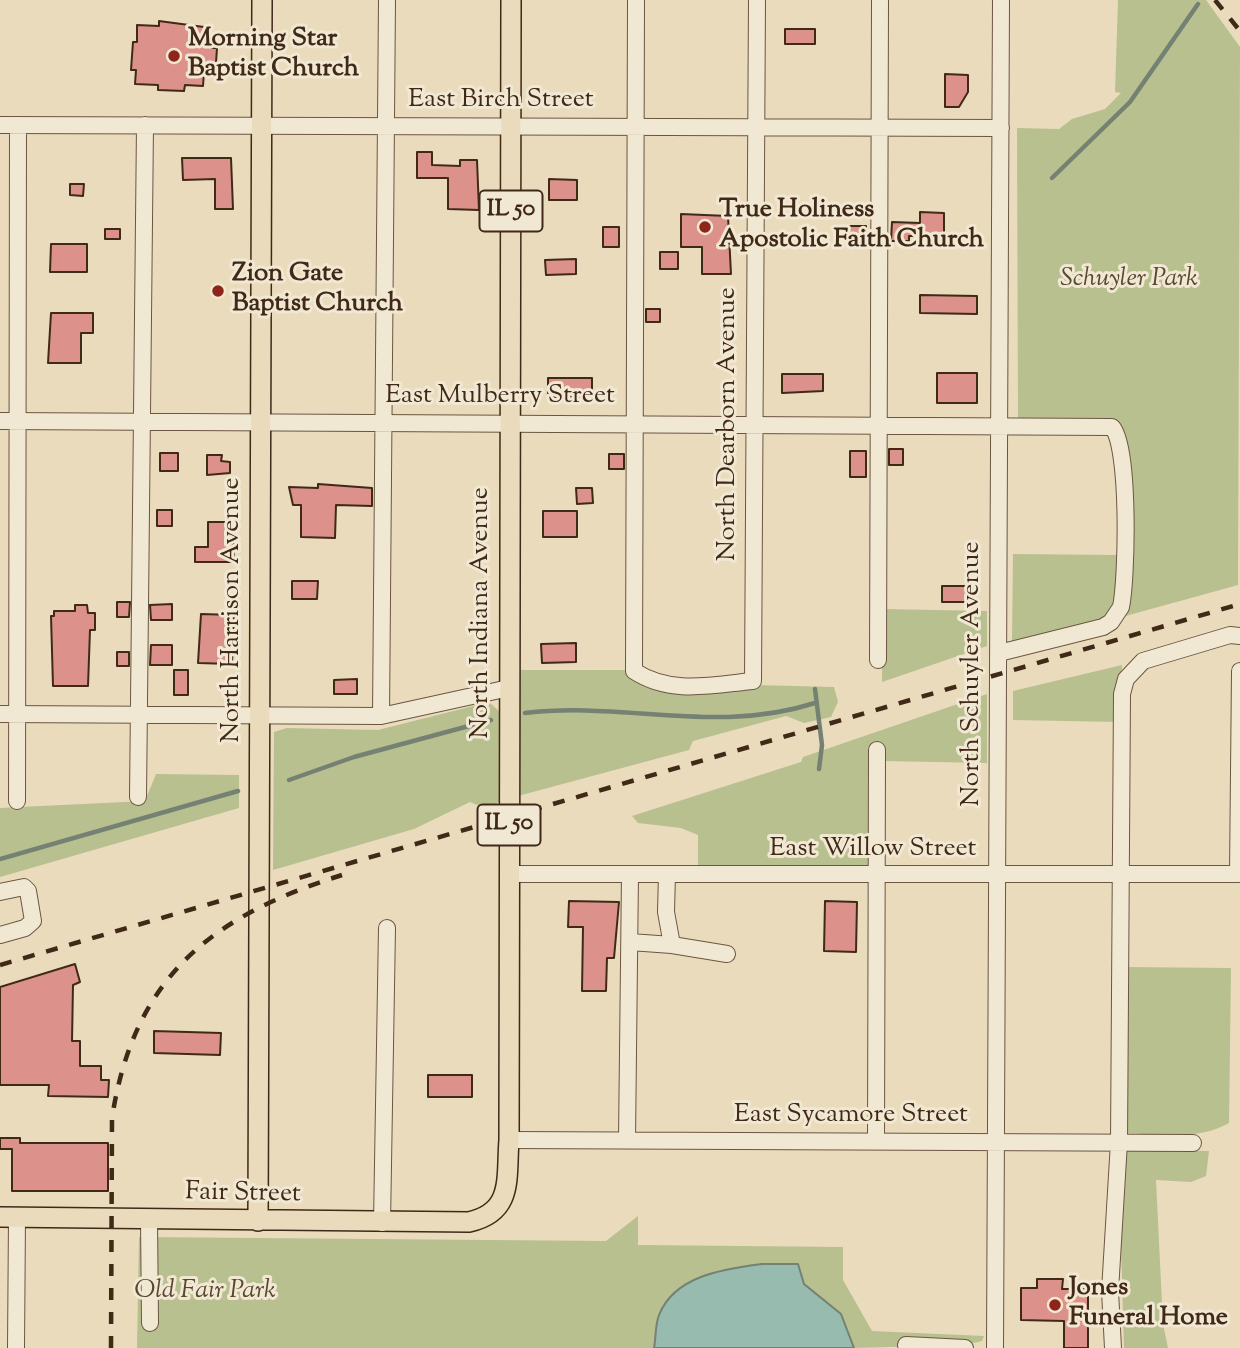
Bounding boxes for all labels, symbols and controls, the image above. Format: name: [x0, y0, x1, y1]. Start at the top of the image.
place label: Morning Star Baptist Church: [188, 25, 359, 86]
marker: Morning Star Baptist Church: [166, 48, 182, 64]
street label: East Birch Street: [408, 86, 594, 118]
road number: IL 50: [480, 190, 542, 232]
place label: True Holiness Apostolic Faith Church: [719, 196, 984, 258]
marker: True Holiness Apostolic Faith Church: [697, 219, 713, 235]
place label: Zion Gate Baptist Church: [232, 260, 403, 322]
park label: Schuyler Park: [1060, 265, 1198, 297]
marker: Zion Gate Baptist Church: [210, 283, 226, 299]
street label: North Dearborn Avenue: [714, 287, 746, 561]
street label: East Mulberry Street: [385, 382, 615, 414]
street label: North Harrison Avenue: [218, 477, 250, 743]
street label: North Indiana Avenue: [467, 487, 499, 739]
street label: North Schuyler Avenue: [958, 541, 990, 807]
road number: IL 50: [477, 804, 540, 846]
street label: East Willow Street: [770, 835, 976, 867]
street label: East Sycamore Street: [734, 1101, 968, 1133]
street label: Fair Street: [185, 1178, 301, 1212]
place label: Jones Funeral Home: [1069, 1274, 1228, 1336]
park label: Old Fair Park: [134, 1277, 276, 1309]
marker: Jones Funeral Home: [1047, 1297, 1063, 1313]

